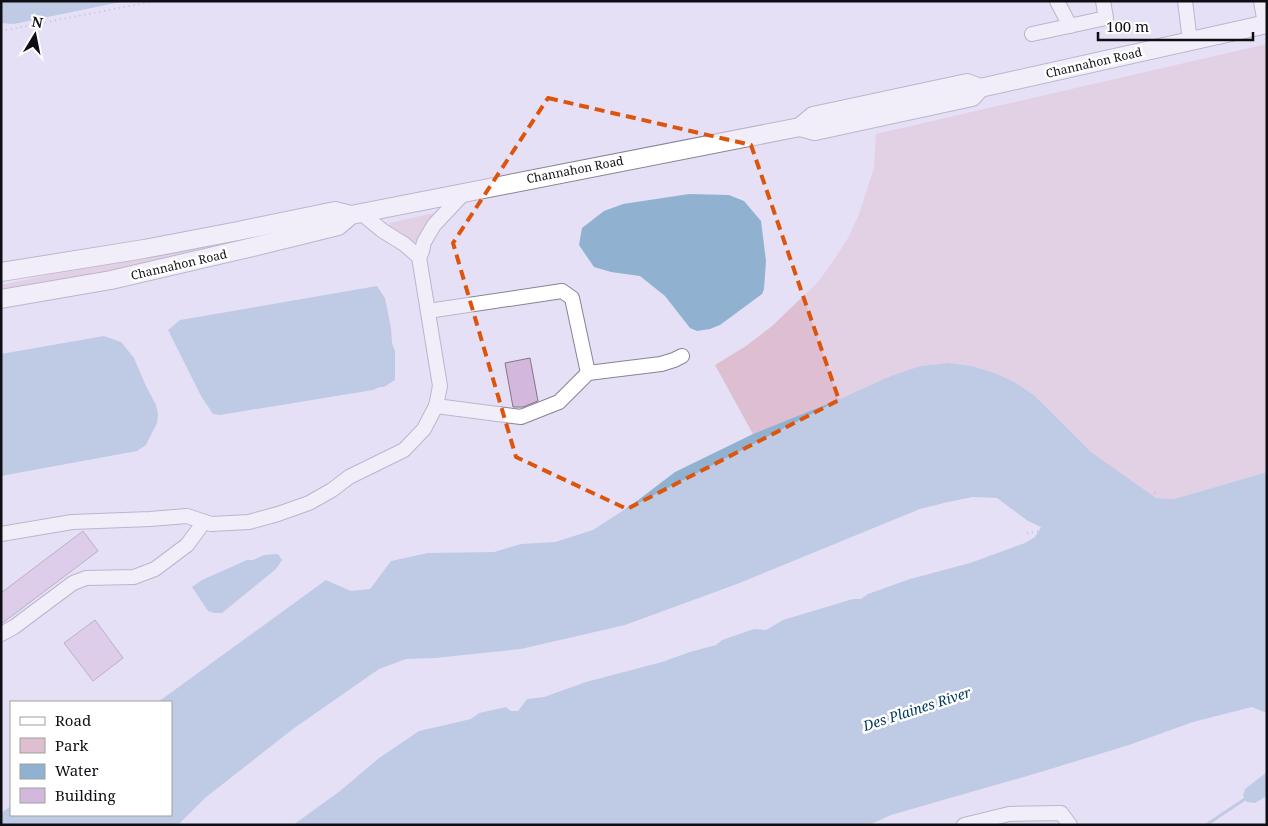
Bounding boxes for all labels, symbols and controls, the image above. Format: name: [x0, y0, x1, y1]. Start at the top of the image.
north arrow: [10, 10, 60, 60]
scale bar: [1098, 10, 1253, 42]
text: N: [30, 11, 44, 32]
text: 100 m: [1106, 16, 1149, 36]
street label: Channahon Road: [1044, 43, 1144, 82]
street label: Channahon Road: [525, 152, 625, 187]
street label: Channahon Road: [129, 245, 229, 284]
water label: Des Plaines River: [859, 682, 974, 735]
legend: [10, 701, 172, 816]
text: Road: [55, 710, 91, 730]
text: Park: [55, 735, 89, 755]
text: Water: [55, 760, 98, 780]
text: Building: [55, 785, 116, 805]

